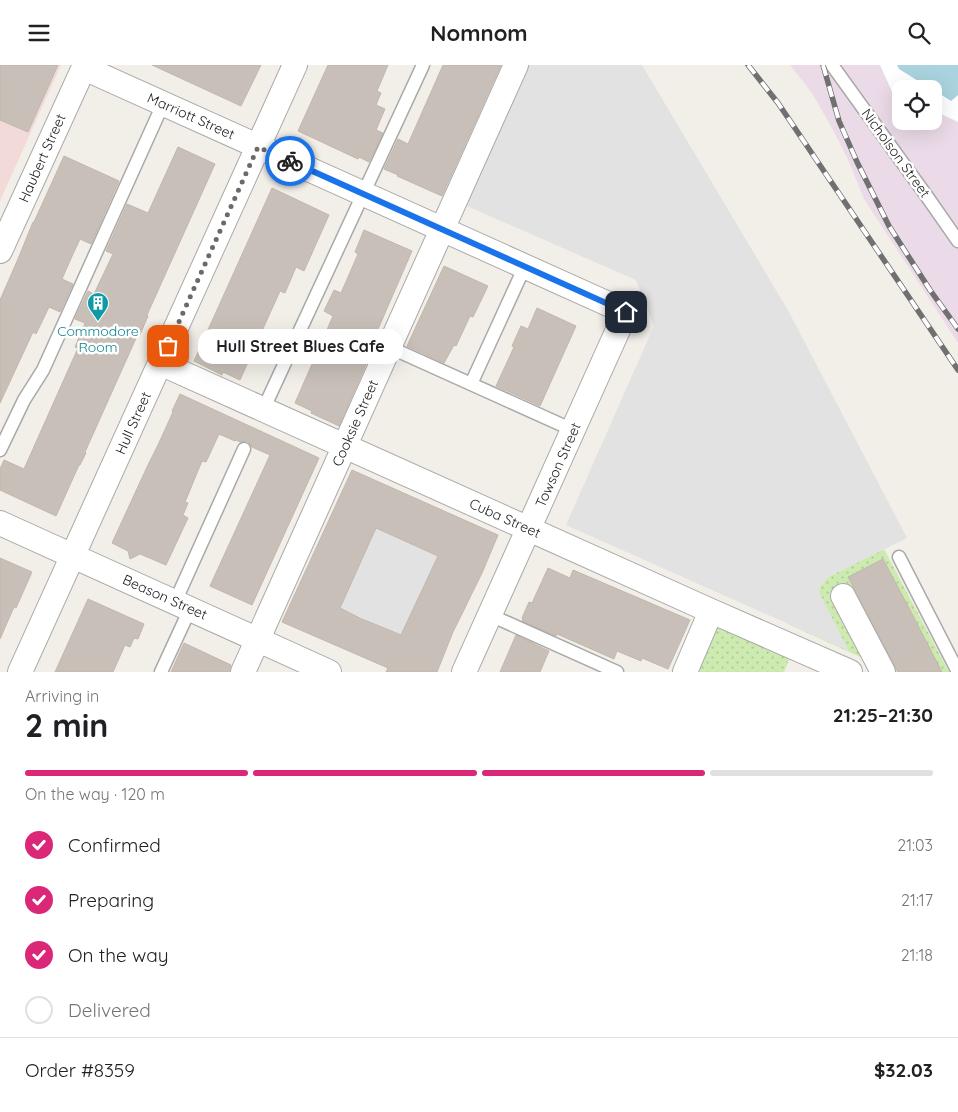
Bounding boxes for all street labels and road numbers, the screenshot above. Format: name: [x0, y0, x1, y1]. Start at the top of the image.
street label: Marriott Street: [144, 89, 238, 143]
street label: Nicholson Street: [858, 105, 934, 201]
street label: Haubert Street: [14, 111, 70, 205]
street label: Cooksie Street: [328, 377, 382, 469]
street label: Hull Street: [111, 389, 155, 457]
street label: Towson Street: [531, 420, 585, 510]
street label: Cuba Street: [467, 494, 544, 542]
street label: Beason Street: [120, 570, 210, 624]

